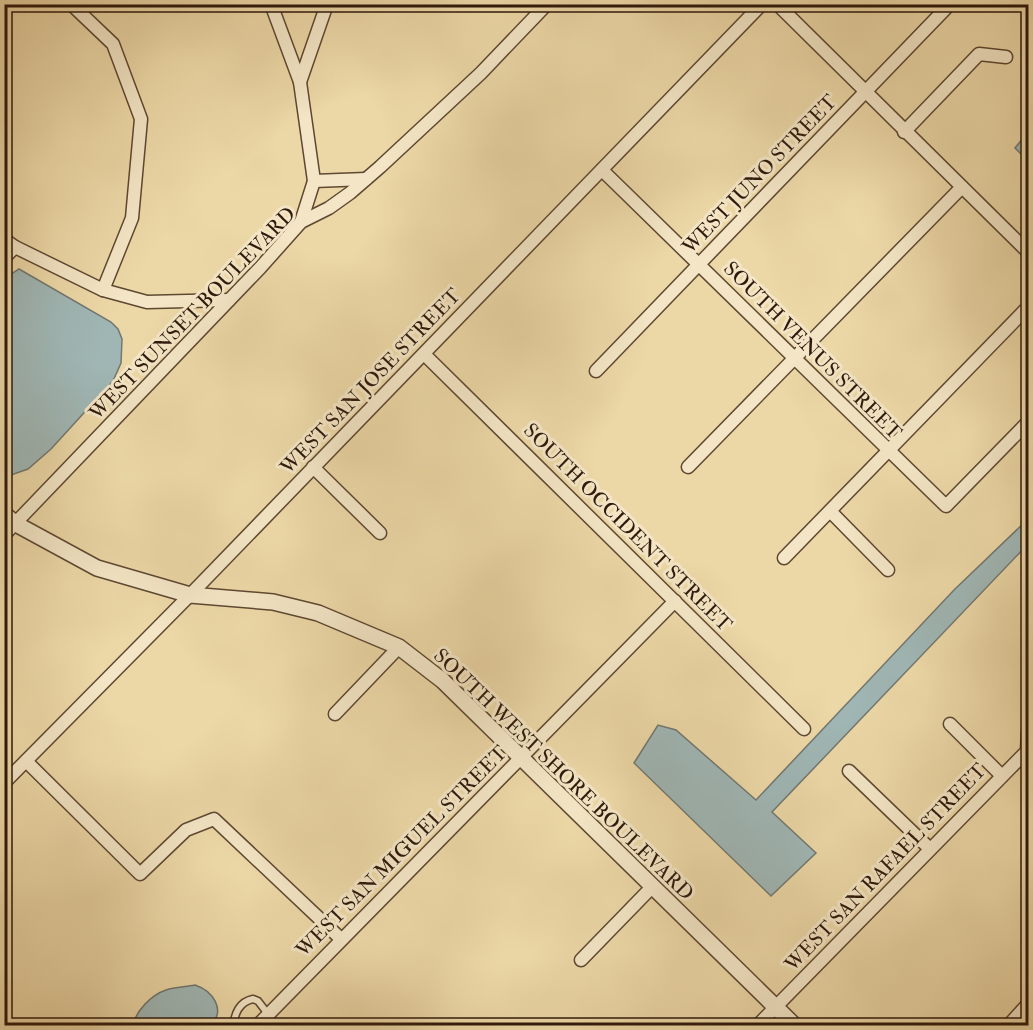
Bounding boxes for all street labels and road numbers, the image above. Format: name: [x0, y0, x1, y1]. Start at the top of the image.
street label: WEST JUNO STREET: [676, 89, 842, 260]
street label: WEST SUNSET BOULEVARD: [83, 202, 301, 426]
street label: SOUTH VENUS STREET: [718, 256, 907, 445]
street label: WEST SAN JOSE STREET: [274, 283, 466, 480]
street label: SOUTH OCCIDENT STREET: [518, 418, 737, 637]
street label: SOUTH WEST SHORE BOULEVARD: [428, 643, 699, 906]
street label: WEST SAN MIGUEL STREET: [290, 740, 512, 963]
street label: WEST SAN RAFAEL STREET: [779, 758, 992, 977]

